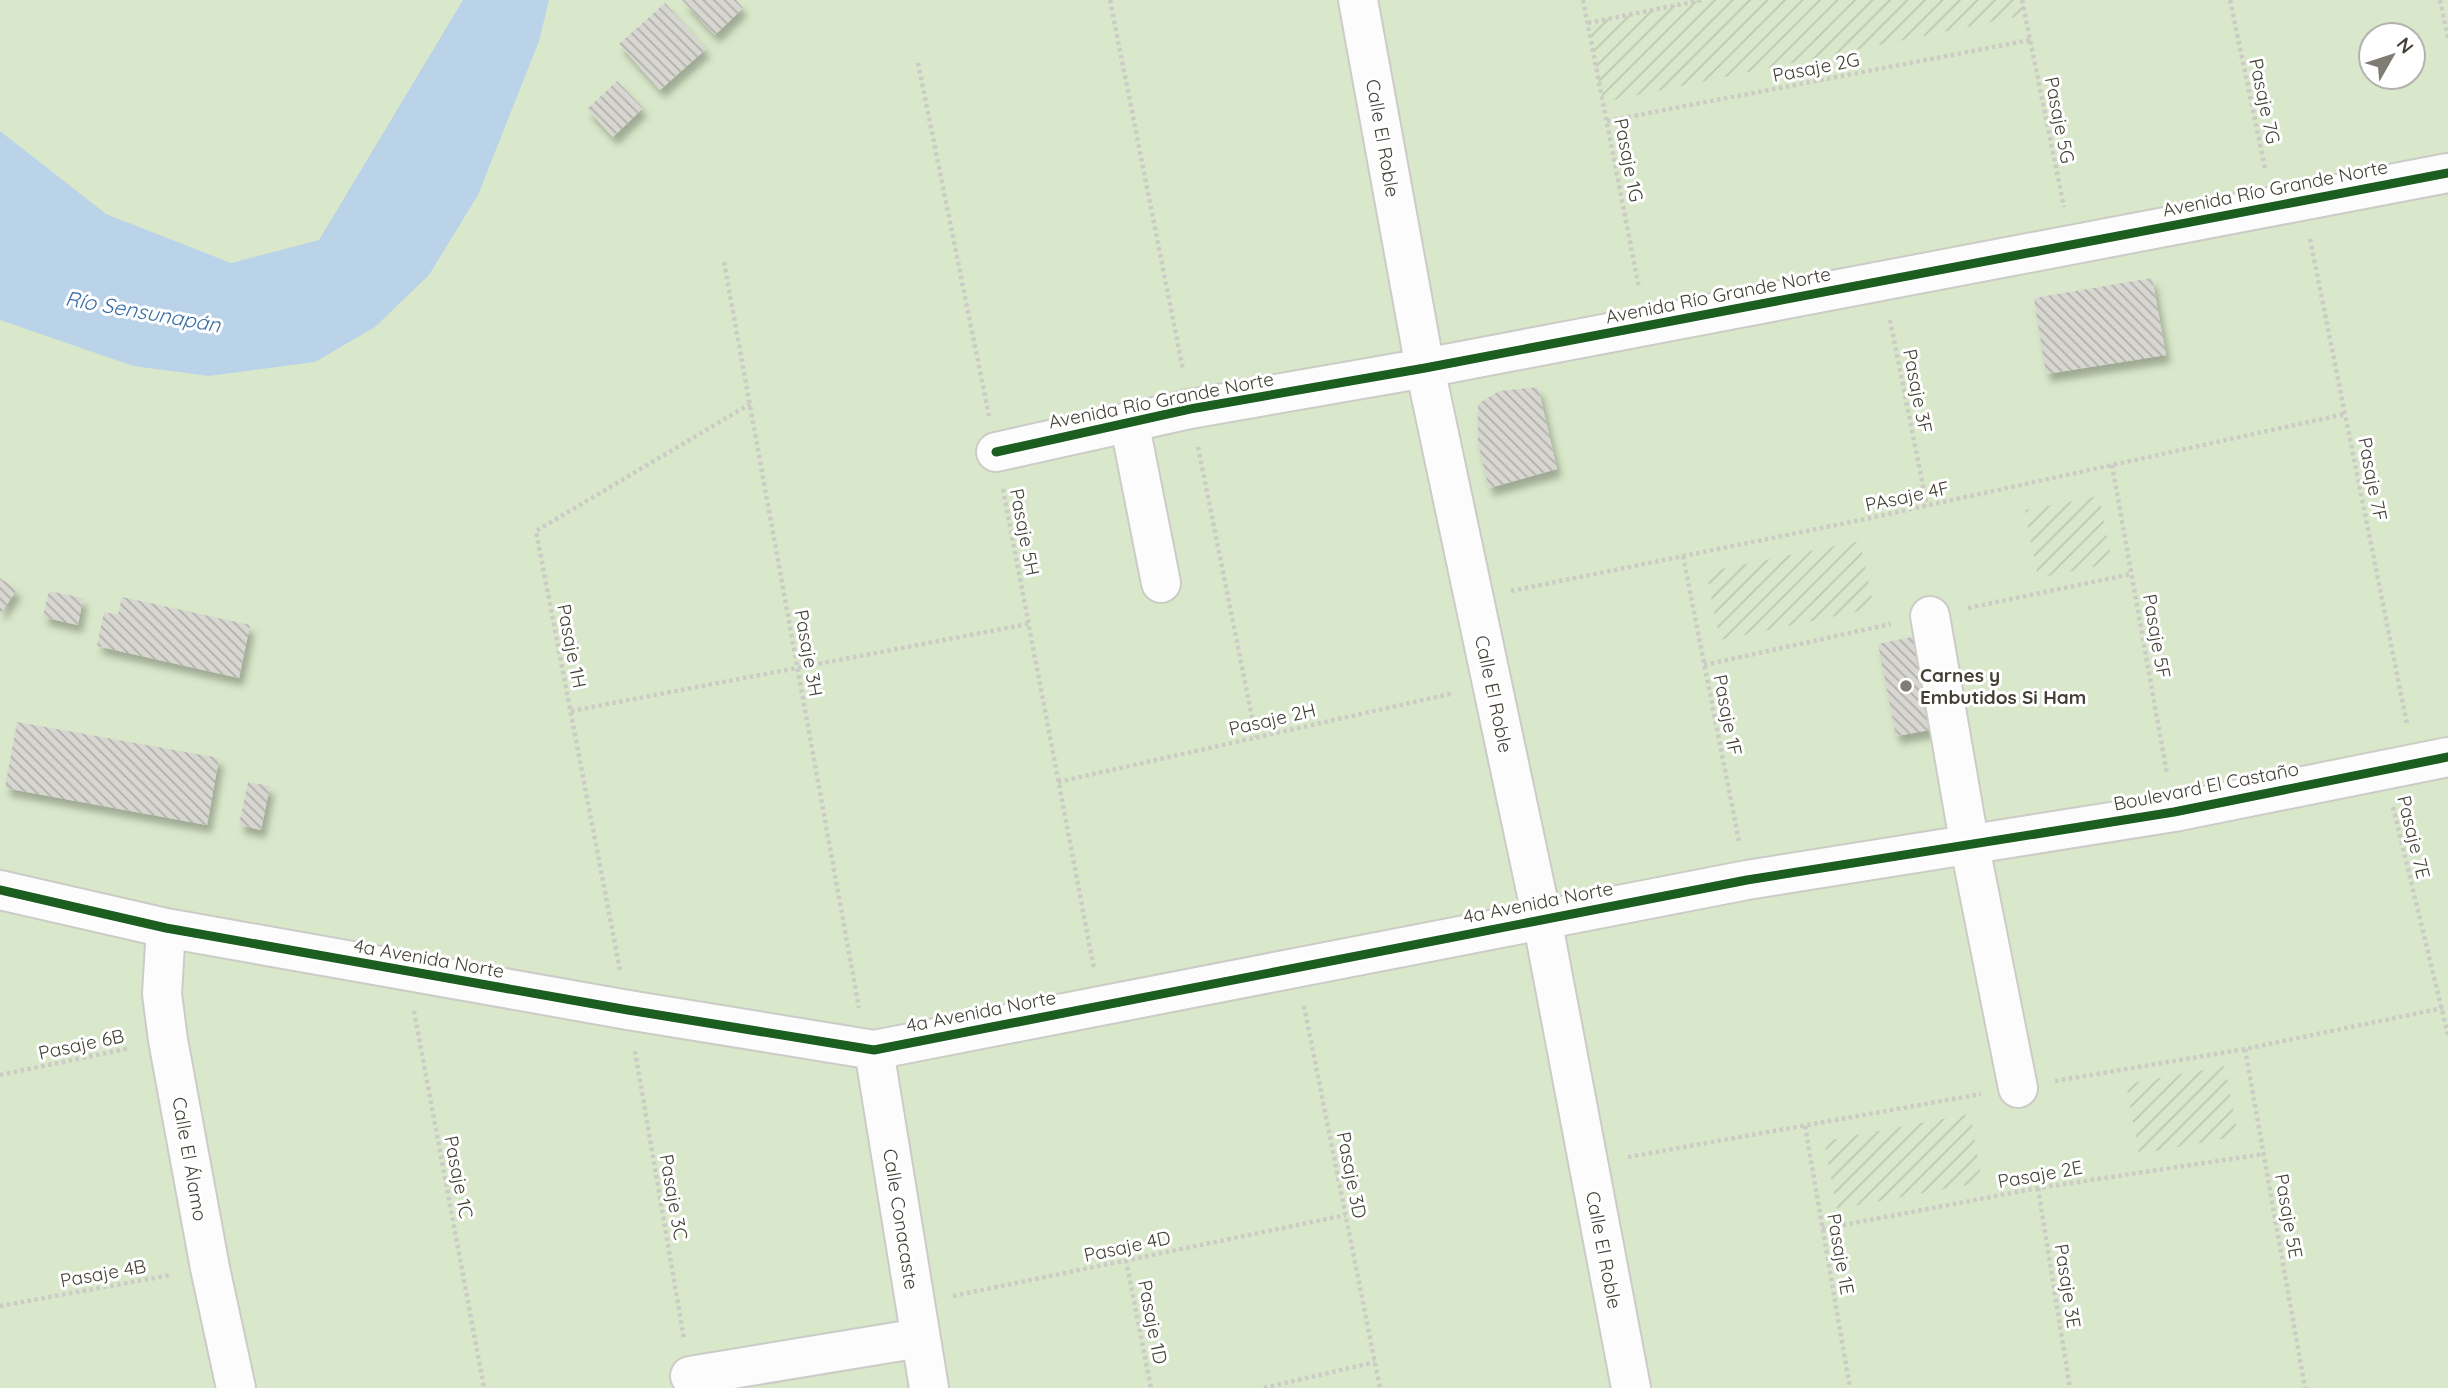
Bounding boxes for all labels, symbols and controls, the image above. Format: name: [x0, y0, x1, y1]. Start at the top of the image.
north arrow: [2357, 21, 2427, 91]
text: N: [2391, 32, 2419, 58]
street label: Pasaje 2G: [1770, 47, 1862, 87]
street label: Pasaje 7G: [2244, 56, 2286, 146]
street label: Pasaje 5G: [2040, 75, 2080, 165]
street label: Calle El Roble: [1361, 77, 1405, 199]
street label: Pasaje 1G: [1609, 116, 1649, 204]
street label: Avenida Río Grande Norte: [2160, 154, 2390, 222]
street label: Avenida Río Grande Norte: [1603, 261, 1833, 329]
water label: Río Sensunapán: [63, 285, 223, 338]
street label: Pasaje 3F: [1898, 347, 1938, 435]
street label: Avenida Río Grande Norte: [1046, 366, 1276, 434]
street label: Pasaje 7F: [2353, 435, 2393, 523]
street label: PAsaje 4F: [1863, 475, 1951, 517]
street label: Pasaje 5H: [1005, 486, 1045, 578]
street label: Pasaje 5F: [2138, 592, 2176, 680]
street label: Pasaje 1H: [552, 602, 592, 690]
street label: Pasaje 3H: [790, 608, 828, 698]
street label: Calle El Roble: [1470, 633, 1518, 755]
place label: Carnes y Embutidos Si Ham: [1920, 663, 2086, 709]
street label: Pasaje 1F: [1708, 672, 1748, 758]
marker: Carnes y Embutidos Si Ham: [1898, 678, 1914, 694]
street label: Pasaje 2H: [1226, 697, 1318, 741]
street label: Boulevard El Castaño: [2111, 756, 2301, 816]
street label: Pasaje 7E: [2392, 793, 2436, 881]
street label: 4a Avenida Norte: [1461, 876, 1615, 928]
street label: 4a Avenida Norte: [352, 933, 506, 983]
street label: 4a Avenida Norte: [904, 985, 1058, 1037]
street label: Pasaje 6B: [36, 1023, 126, 1065]
street label: Calle El Álamo: [167, 1095, 213, 1223]
street label: Pasaje 3D: [1332, 1130, 1372, 1220]
street label: Pasaje 1C: [439, 1134, 479, 1220]
street label: Calle Conacaste: [878, 1147, 924, 1291]
street label: Pasaje 3C: [655, 1152, 693, 1242]
street label: Pasaje 2E: [1996, 1155, 2084, 1193]
street label: Pasaje 5E: [2270, 1172, 2308, 1260]
street label: Calle El Roble: [1581, 1189, 1627, 1311]
street label: Pasaje 1E: [1822, 1211, 1860, 1297]
street label: Pasaje 4D: [1081, 1225, 1173, 1267]
street label: Pasaje 3E: [2049, 1242, 2087, 1330]
street label: Pasaje 4B: [58, 1254, 148, 1292]
street label: Pasaje 1D: [1133, 1278, 1173, 1366]

